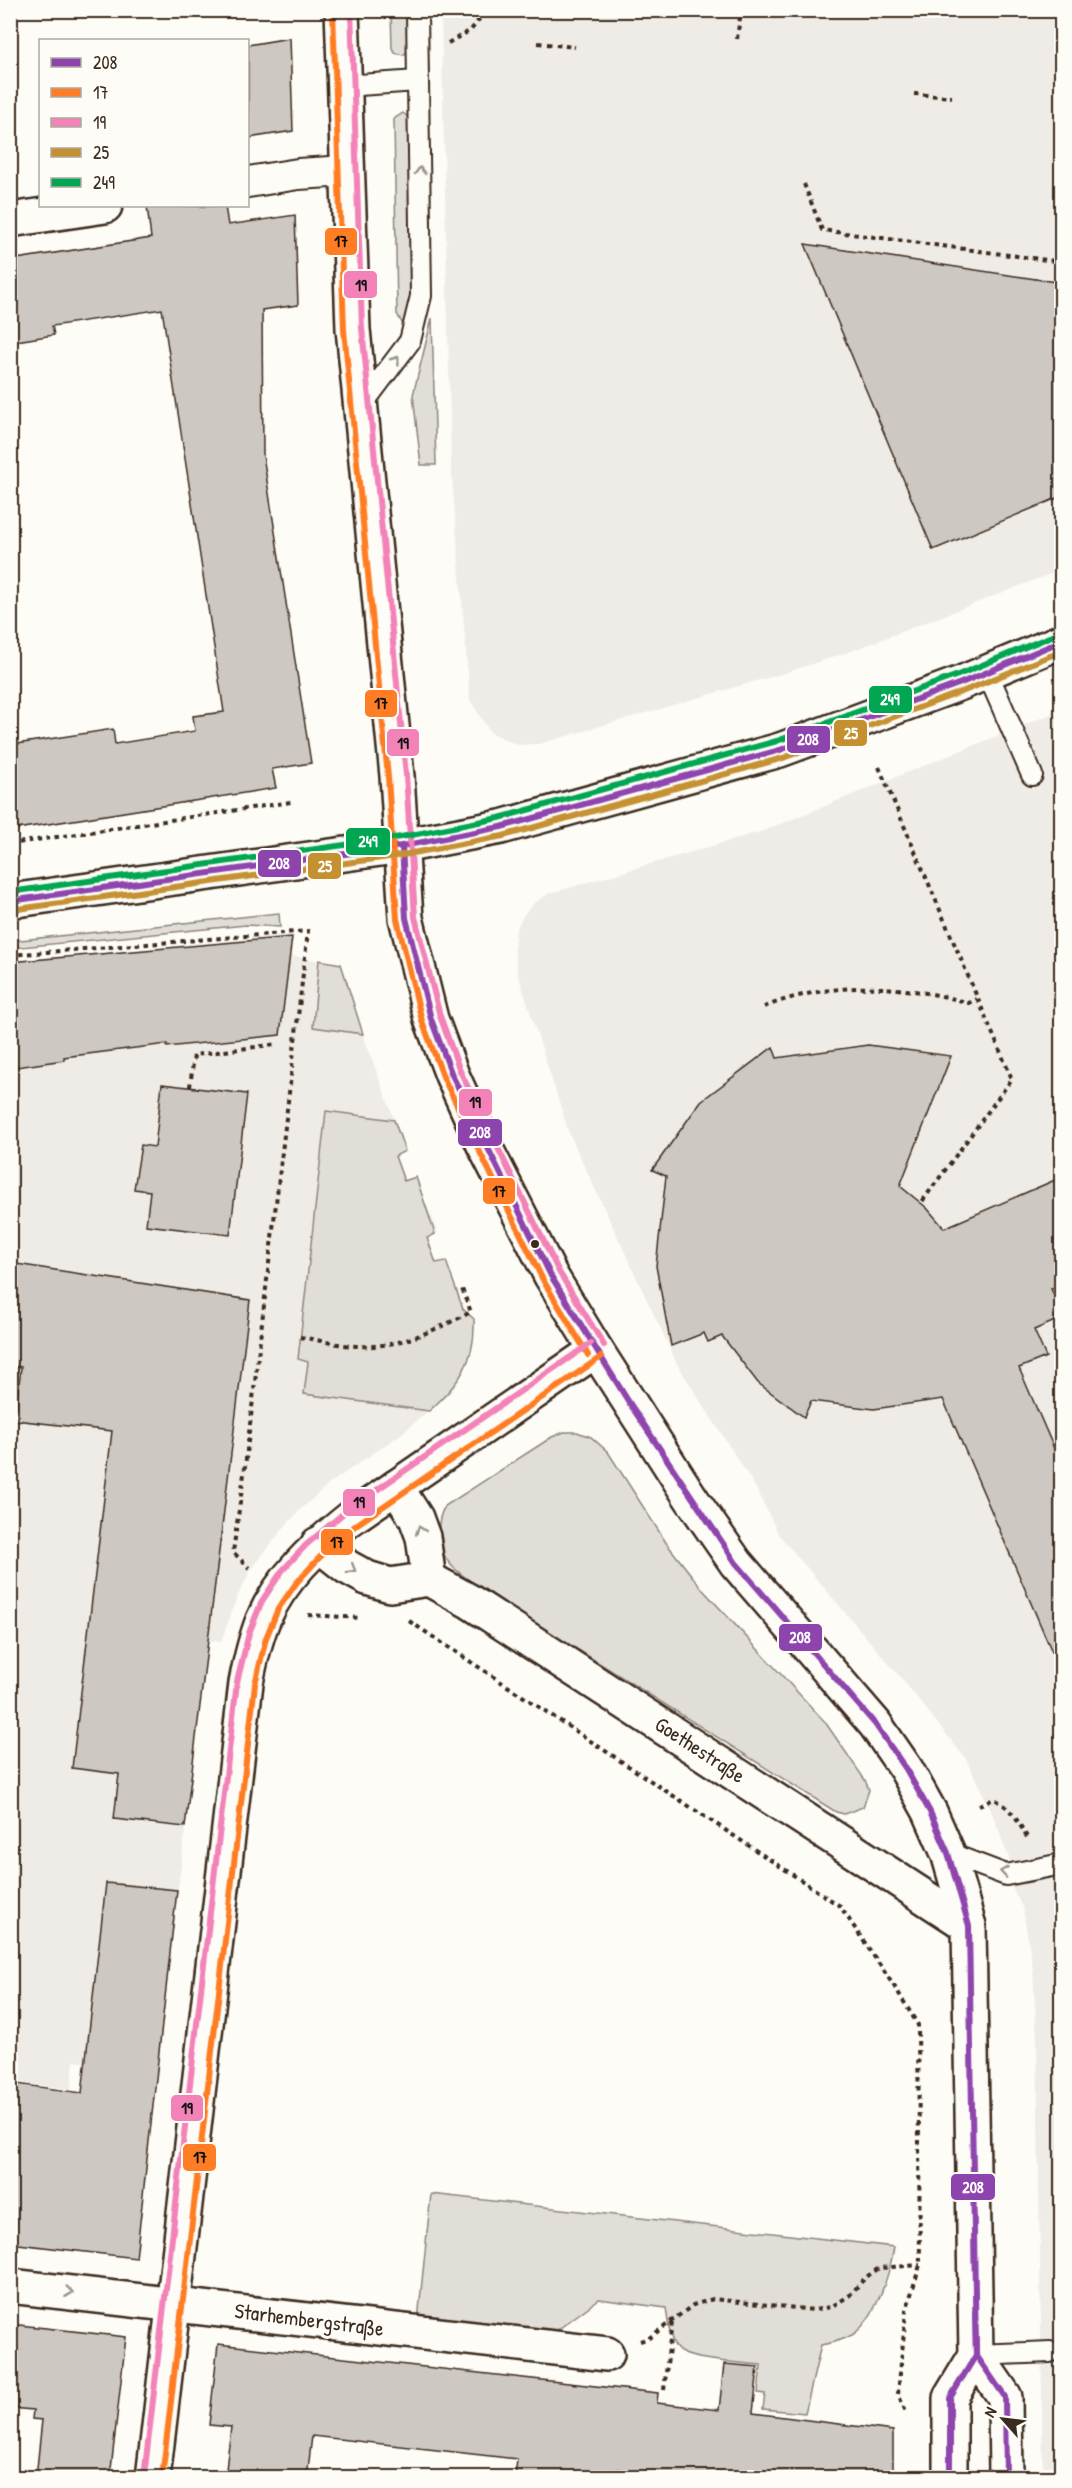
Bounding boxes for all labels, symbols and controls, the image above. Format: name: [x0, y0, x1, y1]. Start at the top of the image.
legend: [39, 39, 249, 207]
text: 208: [93, 50, 117, 75]
text: 17: [93, 80, 109, 105]
text: 19: [93, 110, 107, 135]
text: 25: [93, 140, 109, 165]
one-way arrow: [413, 166, 426, 175]
text: 249: [93, 170, 115, 195]
line badge: 17: [324, 227, 358, 256]
text: 17: [334, 230, 348, 252]
line badge: 19: [343, 270, 378, 299]
text: 19: [355, 274, 367, 296]
one-way arrow: [388, 355, 399, 366]
line badge: 249: [868, 685, 913, 714]
text: 249: [880, 688, 900, 710]
line badge: 17: [364, 689, 398, 718]
text: 17: [374, 692, 388, 714]
line badge: 25: [833, 719, 868, 747]
text: 25: [844, 722, 858, 744]
line badge: 208: [786, 725, 831, 754]
line badge: 19: [386, 728, 420, 757]
text: 208: [797, 728, 819, 750]
text: 19: [397, 732, 409, 754]
line badge: 249: [345, 827, 391, 856]
text: 249: [358, 830, 378, 852]
line badge: 208: [257, 849, 302, 878]
text: 208: [268, 852, 290, 874]
line badge: 25: [307, 852, 342, 880]
text: 25: [318, 855, 332, 877]
line badge: 19: [458, 1088, 493, 1117]
text: 19: [469, 1091, 481, 1113]
line badge: 208: [457, 1118, 503, 1147]
text: 208: [469, 1121, 491, 1143]
line badge: 17: [482, 1177, 516, 1205]
text: 17: [492, 1180, 506, 1202]
unlabelled marker: [529, 1238, 541, 1250]
line badge: 19: [342, 1488, 376, 1517]
text: 19: [353, 1491, 365, 1513]
one-way arrow: [415, 1526, 428, 1536]
line badge: 17: [320, 1528, 354, 1556]
text: 17: [330, 1531, 344, 1553]
one-way arrow: [346, 1562, 356, 1574]
line badge: 208: [778, 1623, 823, 1652]
text: 208: [789, 1626, 811, 1648]
street label: Goethestraße: [649, 1710, 751, 1790]
one-way arrow: [999, 1866, 1009, 1878]
line badge: 19: [170, 2094, 204, 2122]
text: 19: [181, 2097, 193, 2119]
line badge: 17: [182, 2143, 217, 2172]
text: 17: [193, 2146, 207, 2168]
line badge: 208: [950, 2173, 996, 2201]
text: 208: [962, 2176, 984, 2198]
one-way arrow: [64, 2286, 73, 2298]
street label: Starhembergstraße: [233, 2296, 385, 2343]
north arrow: [973, 2389, 1033, 2449]
text: N: [978, 2403, 1002, 2421]

